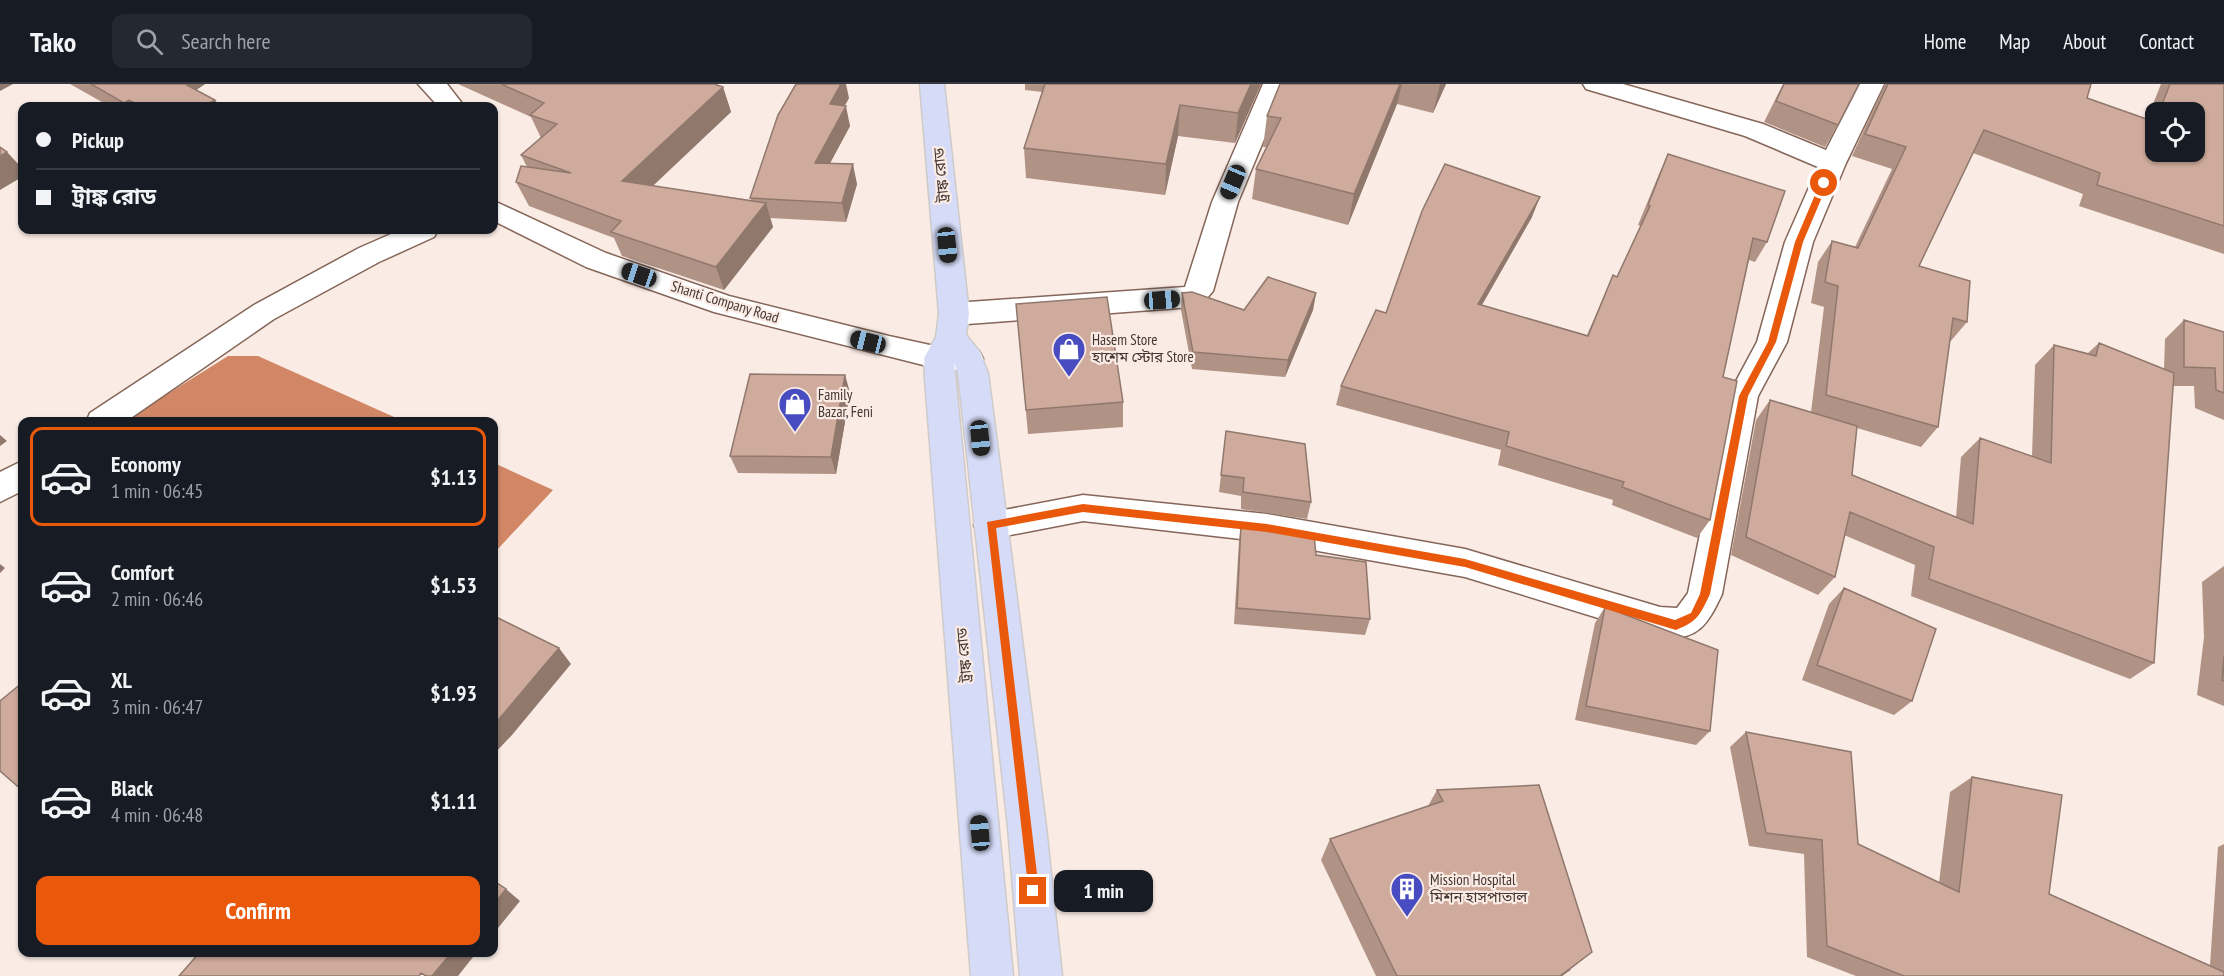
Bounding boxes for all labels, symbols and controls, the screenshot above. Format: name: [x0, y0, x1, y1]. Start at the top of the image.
search box: [112, 14, 532, 68]
text: Tako: [30, 23, 76, 60]
icon: search: [133, 25, 166, 58]
text: Search here: [181, 27, 271, 55]
text: Home: [1924, 28, 1966, 55]
text: Map: [1999, 28, 2030, 55]
text: About: [2063, 28, 2106, 55]
text: Contact: [2139, 28, 2194, 55]
map controls: [2145, 102, 2205, 162]
button: locate: [2145, 102, 2205, 162]
text: Pickup: [72, 126, 124, 154]
street label: ট্রাঙ্ক রোড: [929, 147, 952, 204]
car: [1218, 162, 1248, 202]
route start: [1810, 169, 1837, 196]
text: ট্রাঙ্ক রোড: [72, 182, 156, 210]
car: [936, 226, 958, 264]
car: [619, 261, 659, 289]
street label: Shanti Company Road: [669, 276, 781, 327]
car: [1143, 290, 1181, 310]
car: [848, 329, 888, 355]
place label: Hasem Store হাশেম স্টোর Store: [1091, 330, 1194, 366]
shop icon: Hasem Store হাশেম স্টোর Store: [1051, 331, 1087, 378]
place label: Family Bazar, Feni: [818, 385, 873, 421]
shop icon: Family Bazar, Feni: [777, 386, 813, 433]
car: [969, 419, 991, 457]
icon: car: [39, 450, 93, 504]
text: Economy: [111, 450, 181, 478]
text: $1.13: [430, 463, 477, 491]
text: 1 min · 06:45: [111, 478, 203, 504]
icon: car: [39, 558, 93, 612]
text: Comfort: [111, 558, 174, 586]
text: $1.53: [430, 571, 477, 599]
text: 2 min · 06:46: [111, 586, 203, 612]
street label: ট্রাঙ্ক রোড: [952, 627, 975, 684]
icon: car: [39, 666, 93, 720]
text: XL: [111, 666, 132, 694]
text: $1.93: [430, 679, 477, 707]
text: 3 min · 06:47: [111, 694, 203, 720]
icon: car: [39, 774, 93, 828]
text: Black: [111, 774, 153, 802]
text: $1.11: [430, 787, 477, 815]
text: 4 min · 06:48: [111, 802, 203, 828]
car: [969, 814, 991, 852]
callout: 1 min: [1054, 870, 1153, 912]
place label: Mission Hospital মিশন হাসপাতাল: [1429, 870, 1528, 906]
building icon: Mission Hospital মিশন হাসপাতাল: [1389, 871, 1425, 918]
button: Confirm: [36, 876, 480, 945]
route end: [1019, 877, 1046, 904]
text: 1 min: [1083, 878, 1124, 904]

